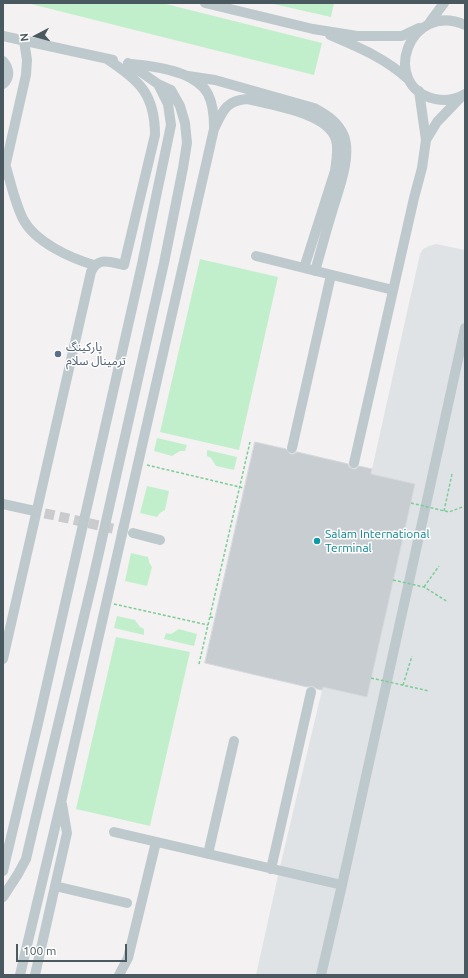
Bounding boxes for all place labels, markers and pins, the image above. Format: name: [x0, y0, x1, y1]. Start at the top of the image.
place label: پارکینگ ترمینال سلام: [66, 340, 126, 368]
marker: پارکینگ ترمینال سلام: [53, 349, 63, 359]
place label: Salam International Terminal: [325, 527, 430, 555]
marker: Salam International Terminal: [312, 536, 322, 546]

